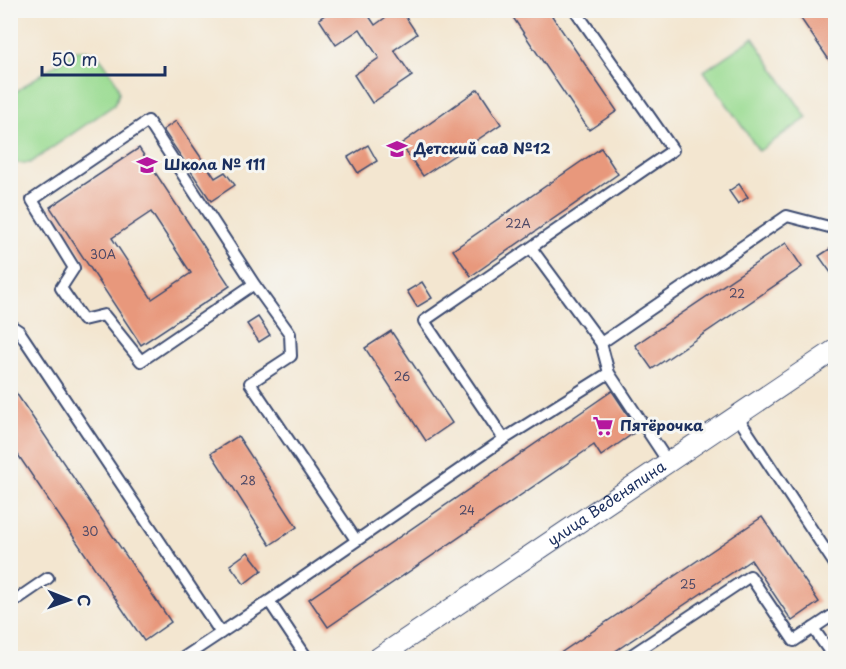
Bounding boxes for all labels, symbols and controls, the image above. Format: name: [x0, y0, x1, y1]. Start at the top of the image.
scale bar: [42, 39, 165, 77]
text: 50 m: [51, 45, 98, 72]
place label: Детский сад №12: [413, 136, 551, 159]
school or university icon: Детский сад №12: [385, 137, 409, 161]
place label: Школа № 111: [164, 152, 265, 175]
school or university icon: Школа № 111: [135, 153, 159, 177]
house number: 22А: [505, 214, 531, 232]
house number: 30А: [90, 245, 116, 263]
house number: 22: [729, 284, 745, 302]
house number: 26: [394, 367, 410, 385]
place label: Пятёрочка: [620, 413, 704, 436]
supermarket icon: Пятёрочка: [591, 414, 615, 438]
street label: улица Веденяпина: [542, 454, 670, 551]
house number: 28: [240, 471, 256, 489]
house number: 24: [459, 501, 475, 519]
house number: 30: [82, 522, 99, 540]
north arrow: [39, 570, 99, 630]
house number: 25: [680, 575, 696, 593]
text: С: [73, 594, 97, 607]

